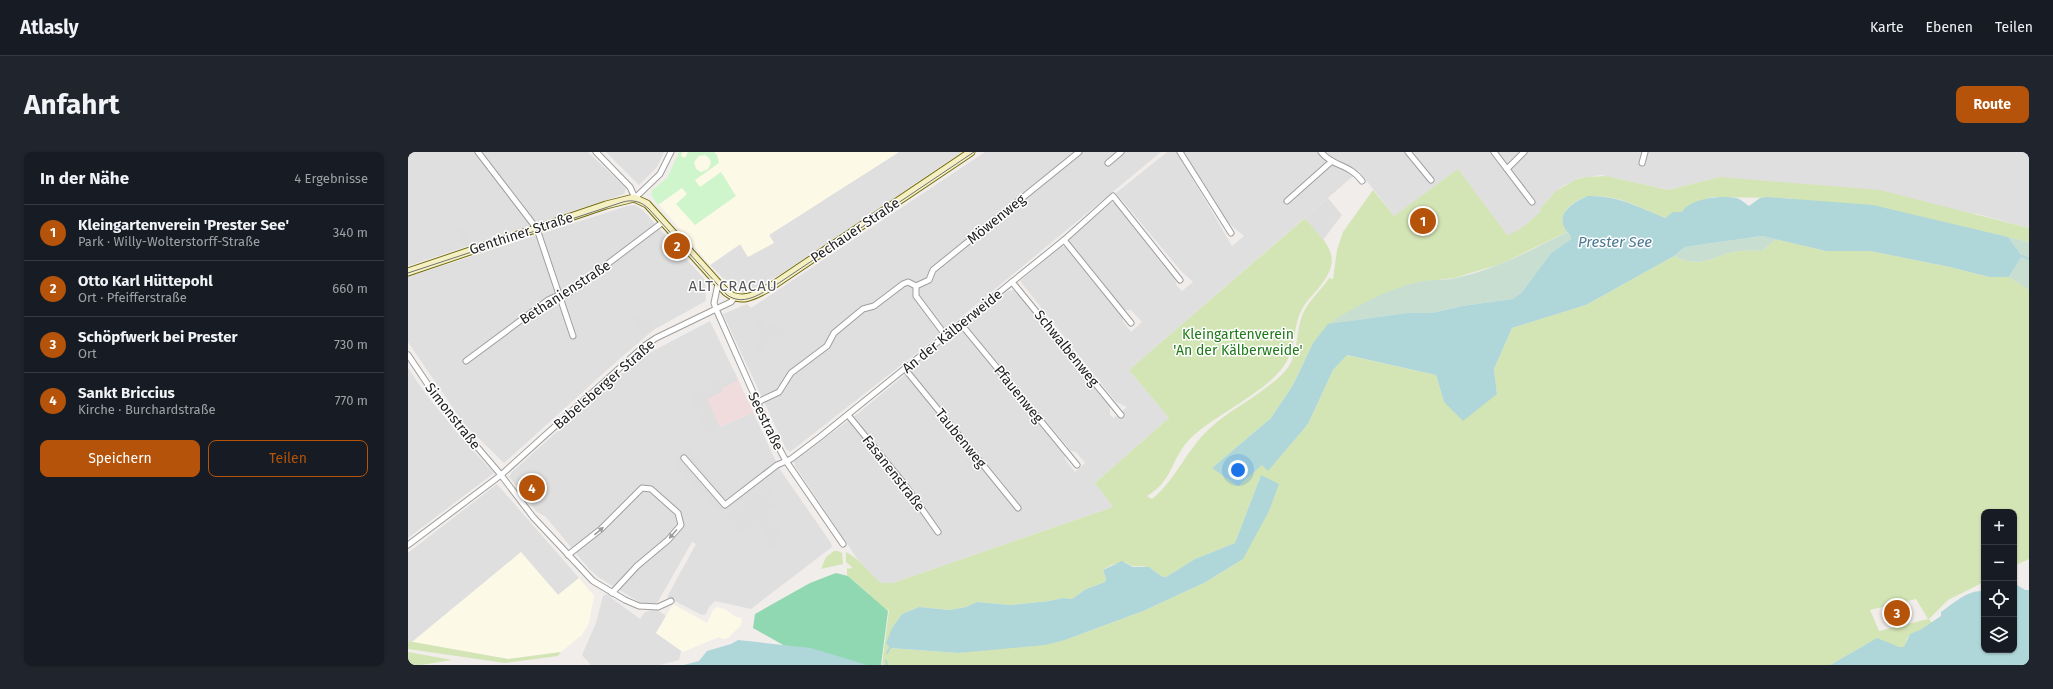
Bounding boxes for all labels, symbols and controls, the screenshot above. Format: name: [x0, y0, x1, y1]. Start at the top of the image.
text: Atlasly: [20, 16, 79, 39]
text: Karte: [1870, 19, 1904, 36]
text: Ebenen: [1926, 19, 1973, 36]
text: Teilen: [1995, 19, 2033, 36]
button: Route: [1956, 86, 2029, 123]
text: Anfahrt: [24, 88, 120, 121]
text: In der Nähe: [40, 168, 129, 189]
text: 4 Ergebnisse: [294, 171, 368, 186]
street label: Möwenweg: [964, 190, 1029, 248]
street label: Pechauer Straße: [807, 194, 903, 267]
pin: 1: [1410, 206, 1436, 236]
street label: Genthiner Straße: [467, 209, 575, 258]
text: Kleingartenverein 'Prester See': [78, 216, 289, 234]
text: 1: [50, 225, 56, 240]
text: 340 m: [333, 225, 368, 240]
pin: 2: [664, 231, 690, 261]
water label: Prester See: [1578, 233, 1652, 251]
text: Park · Willy-Wolterstorff-Straße: [78, 234, 260, 249]
street label: Bethanienstraße: [517, 257, 614, 328]
text: Otto Karl Hüttepohl: [78, 272, 213, 290]
district label: ALT CRACAU: [688, 277, 778, 295]
text: 2: [50, 281, 56, 296]
text: 660 m: [332, 281, 368, 296]
street label: An der Kälberweide: [899, 286, 1006, 377]
text: Ort · Pfeifferstraße: [78, 290, 187, 305]
street label: Schwalbenweg: [1031, 307, 1103, 390]
park label: Kleingartenverein 'An der Kälberweide': [1173, 326, 1303, 359]
text: Schöpfwerk bei Prester: [78, 328, 237, 346]
street label: Babelsberger Straße: [550, 336, 659, 433]
text: 3: [50, 337, 56, 352]
text: 730 m: [334, 337, 368, 352]
text: Ort: [78, 346, 97, 361]
street label: Pfauenweg: [990, 362, 1047, 427]
street label: Simonstraße: [421, 380, 484, 453]
text: Sankt Briccius: [78, 384, 175, 402]
street label: Seestraße: [744, 389, 787, 453]
text: 4: [49, 393, 57, 408]
text: 770 m: [335, 393, 368, 408]
text: Kirche · Burchardstraße: [78, 402, 215, 417]
street label: Taubenweg: [932, 405, 990, 472]
street label: Fasanenstraße: [859, 432, 929, 515]
button: Speichern: [40, 440, 200, 477]
button: Teilen: [208, 440, 368, 477]
your location: [1228, 460, 1248, 480]
pin: 4: [519, 473, 545, 503]
map controls: [1981, 509, 2017, 653]
button: +: [1981, 509, 2017, 545]
one-way arrow: [593, 526, 604, 535]
one-way arrow: [668, 528, 677, 539]
button: −: [1981, 545, 2017, 581]
button: locate: [1981, 581, 2017, 617]
pin: 3: [1884, 598, 1910, 628]
button: layers: [1981, 617, 2017, 653]

